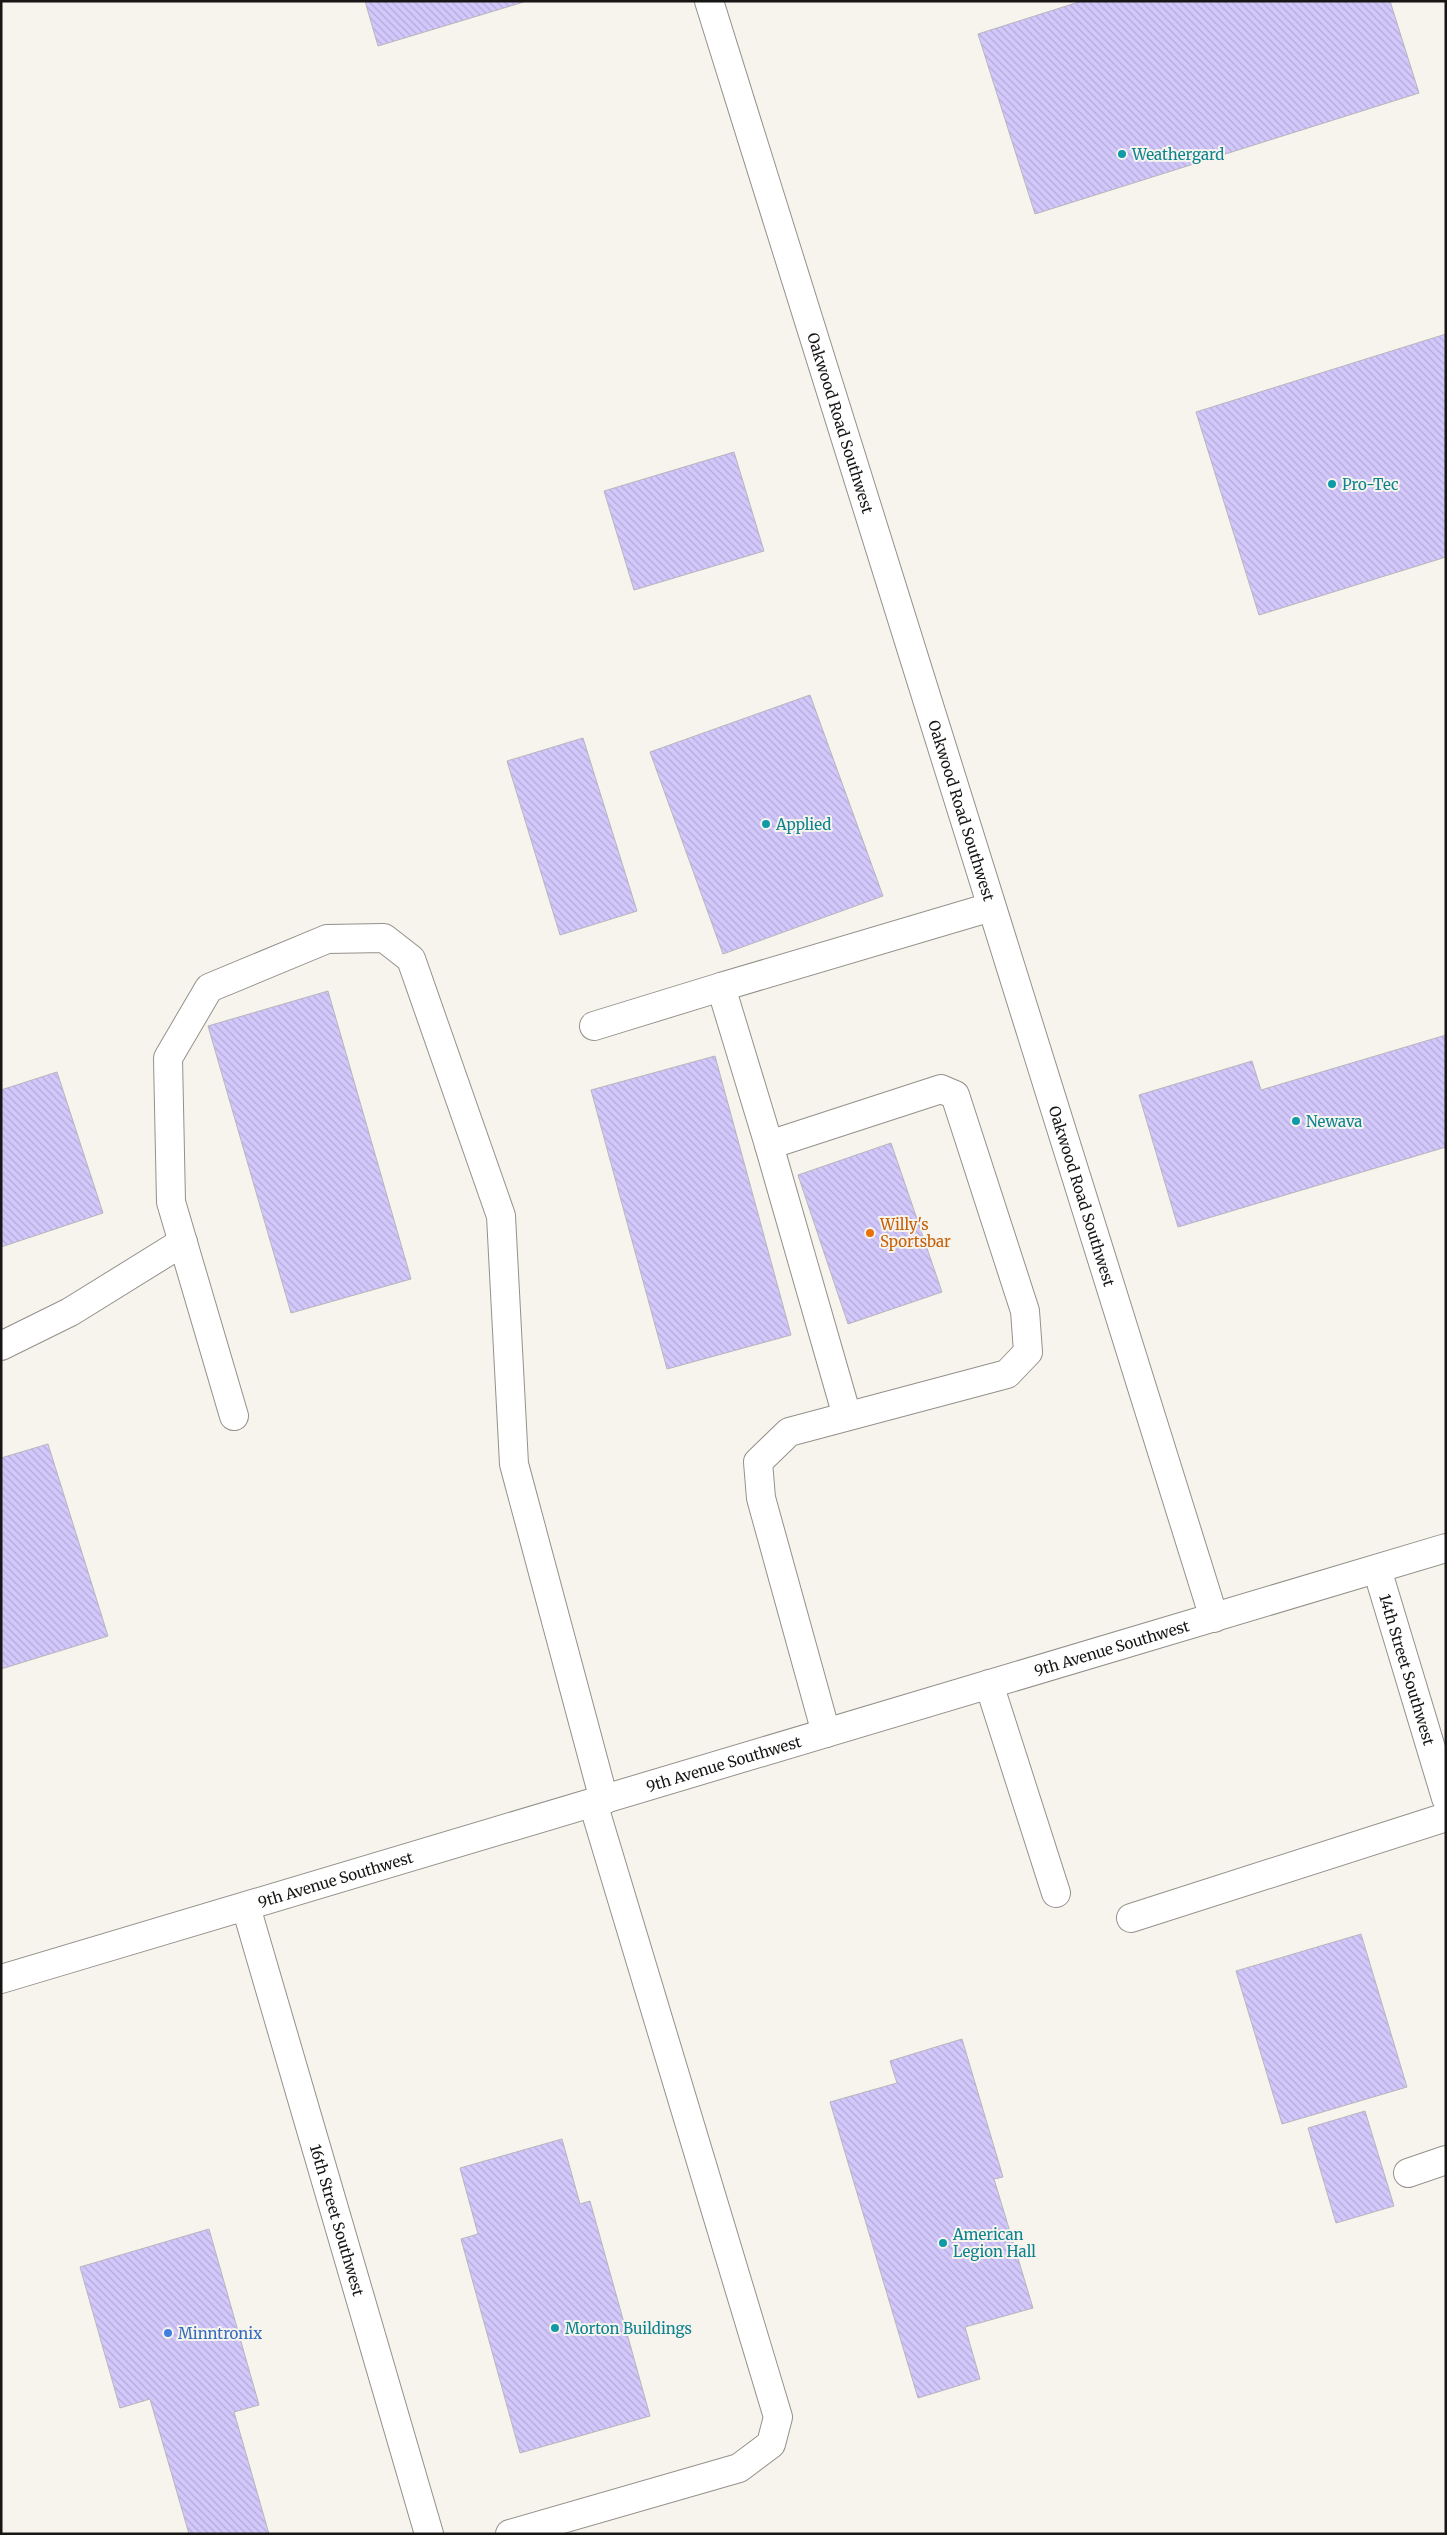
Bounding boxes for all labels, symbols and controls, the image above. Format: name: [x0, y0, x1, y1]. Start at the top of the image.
place label: Weathergard: [1131, 145, 1224, 164]
marker: Weathergard: [1116, 148, 1128, 160]
street label: Oakwood Road Southwest: [804, 330, 878, 516]
place label: Pro-Tec: [1342, 475, 1399, 494]
marker: Pro-Tec: [1326, 478, 1338, 490]
street label: Oakwood Road Southwest: [925, 718, 999, 903]
place label: Applied: [775, 815, 831, 834]
marker: Applied: [760, 818, 772, 830]
street label: Oakwood Road Southwest: [1045, 1103, 1119, 1289]
place label: Newava: [1306, 1112, 1362, 1131]
marker: Newava: [1290, 1115, 1302, 1127]
place label: Willy's Sportsbar: [879, 1215, 951, 1251]
marker: Willy's Sportsbar: [864, 1227, 876, 1239]
street label: 14th Street Southwest: [1376, 1592, 1439, 1748]
street label: 9th Avenue Southwest: [1032, 1616, 1192, 1680]
street label: 9th Avenue Southwest: [644, 1731, 803, 1796]
street label: 9th Avenue Southwest: [256, 1847, 415, 1911]
street label: 16th Street Southwest: [306, 2142, 369, 2298]
place label: American Legion Hall: [952, 2225, 1036, 2261]
marker: American Legion Hall: [937, 2237, 949, 2249]
place label: Morton Buildings: [565, 2319, 692, 2338]
marker: Morton Buildings: [549, 2322, 561, 2334]
place label: Minntronix: [178, 2324, 262, 2343]
marker: Minntronix: [162, 2327, 174, 2339]

